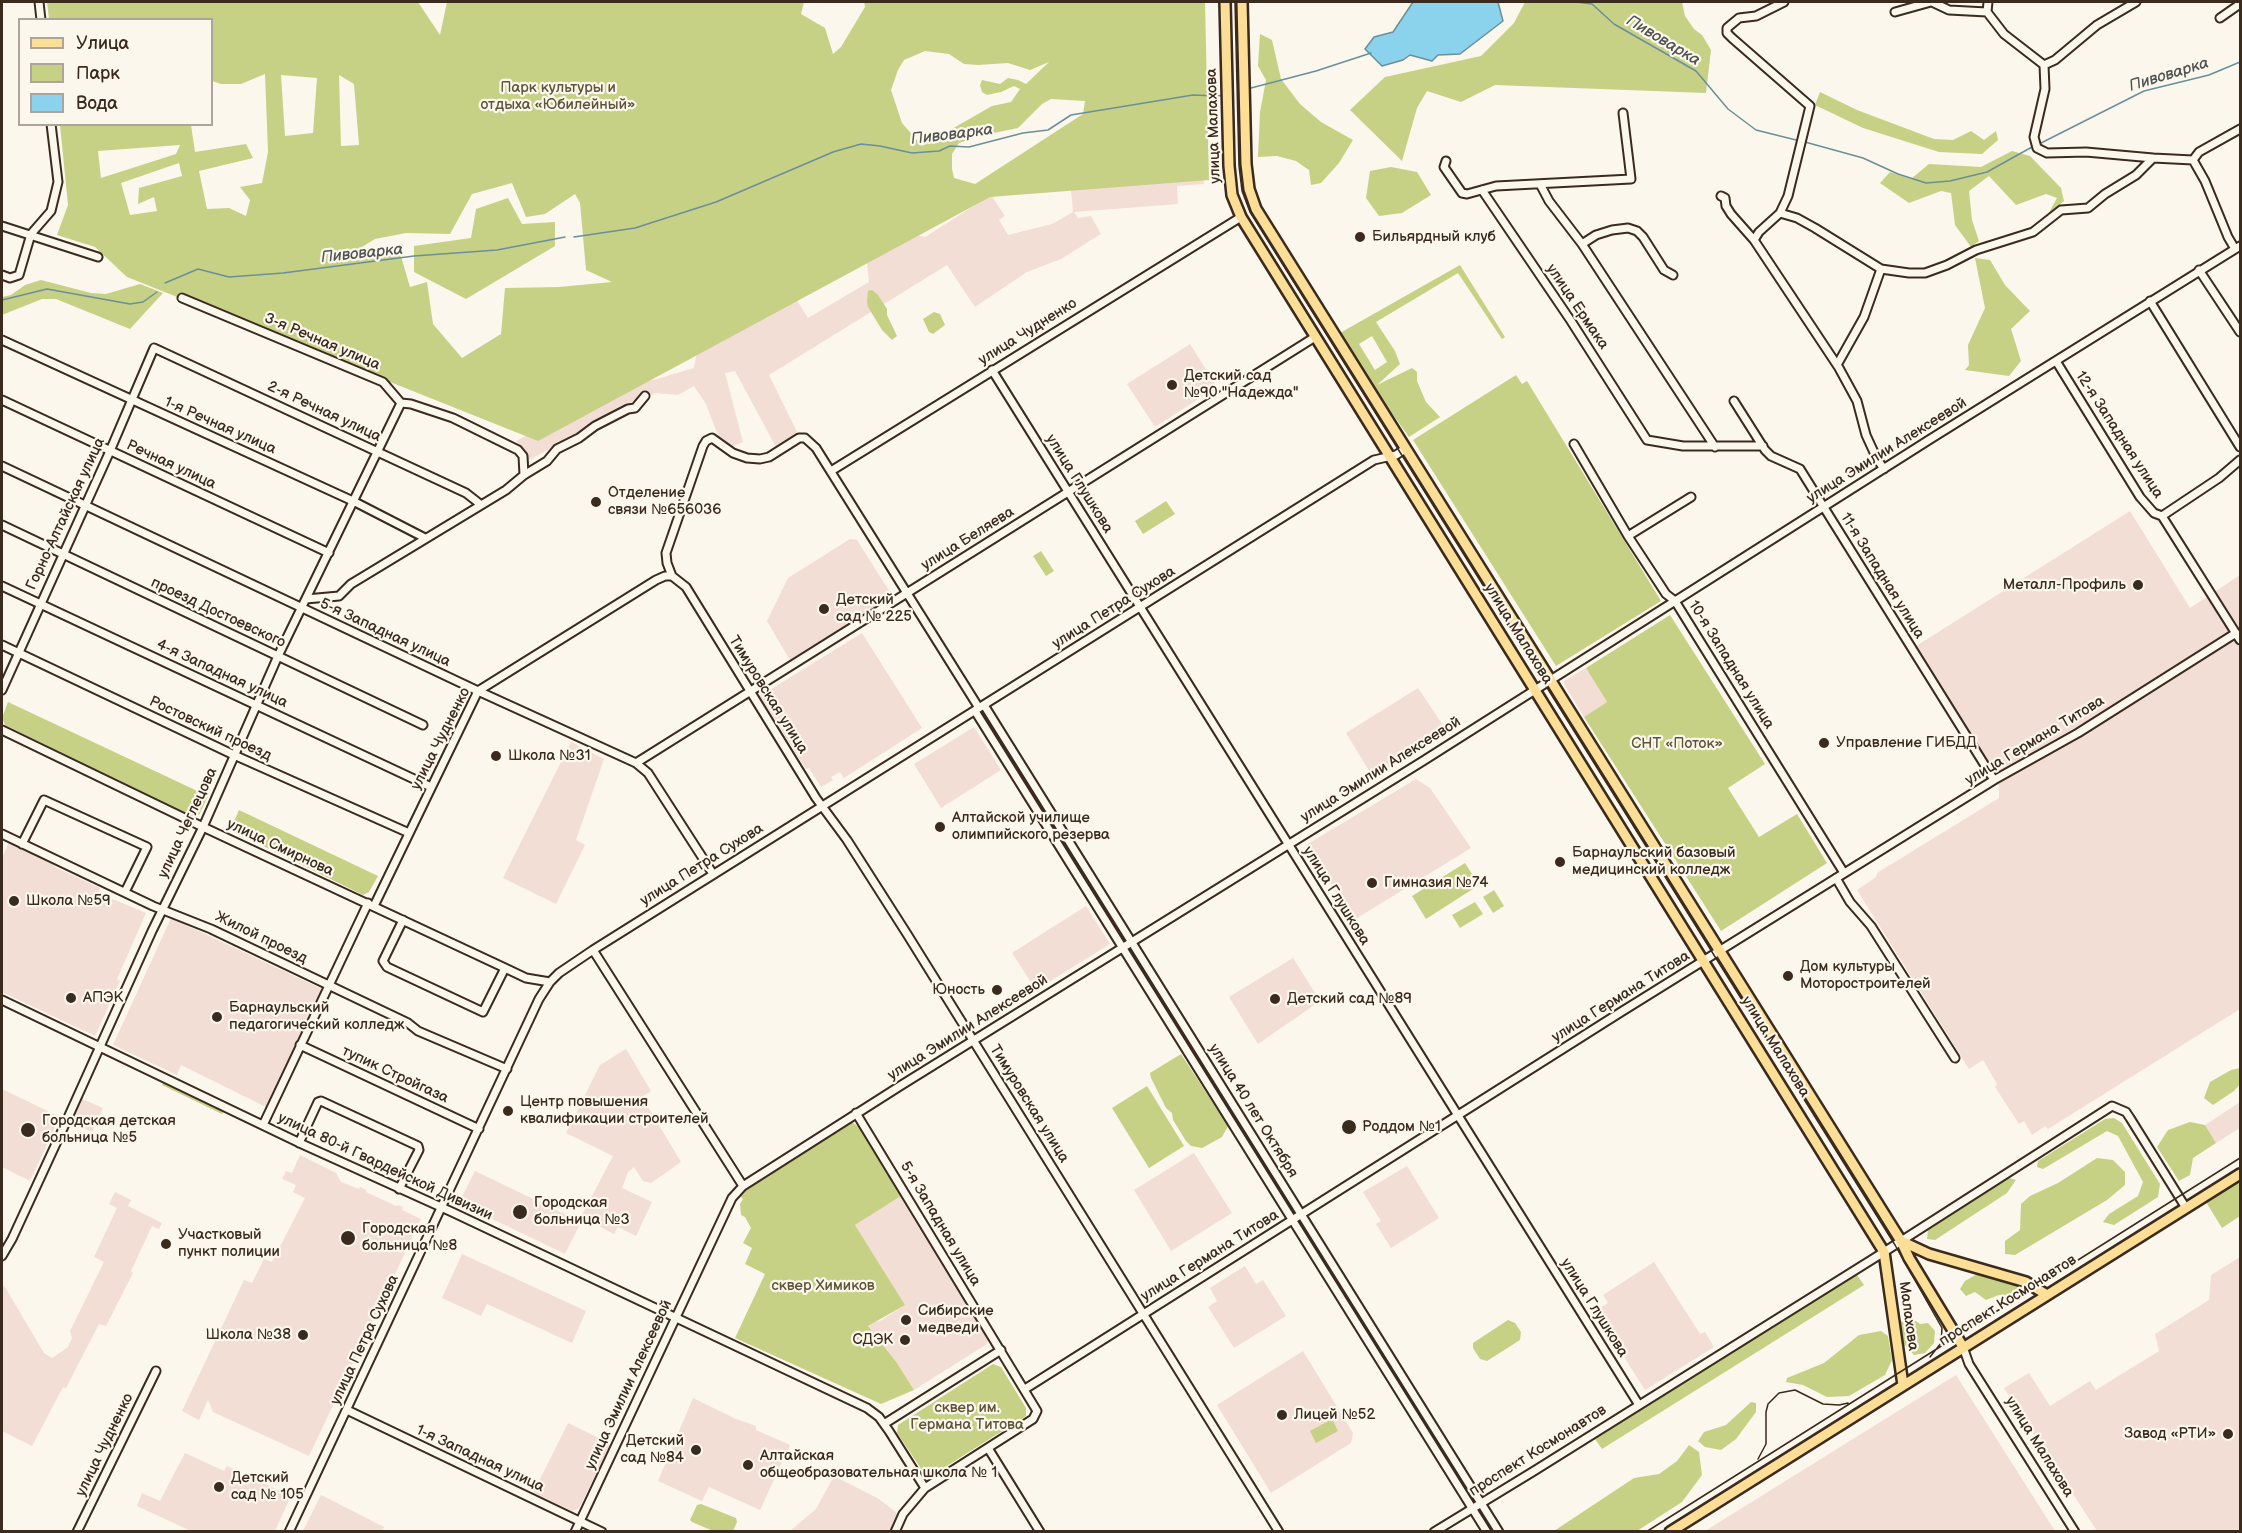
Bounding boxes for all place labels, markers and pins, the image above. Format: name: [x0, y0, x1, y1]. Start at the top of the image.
place label: Бильярдный клуб: [1372, 228, 1496, 246]
marker: Бильярдный клуб: [1353, 230, 1367, 244]
place label: Детский сад №90 "Надежда": [1184, 367, 1299, 402]
marker: Детский сад №90 "Надежда": [1165, 378, 1179, 392]
place label: Отделение связи №656036: [608, 484, 721, 519]
marker: Отделение связи №656036: [589, 495, 603, 509]
place label: Металл-Профиль: [2003, 576, 2126, 594]
marker: Металл-Профиль: [2131, 578, 2145, 592]
place label: Детский сад № 225: [836, 591, 912, 626]
marker: Детский сад № 225: [817, 602, 831, 616]
place label: Управление ГИБДД: [1836, 734, 1977, 752]
marker: Управление ГИБДД: [1817, 736, 1831, 750]
place label: Школа №31: [508, 747, 590, 765]
marker: Школа №31: [489, 749, 503, 763]
place label: Алтайской училище олимпийского резерва: [952, 809, 1110, 844]
marker: Алтайской училище олимпийского резерва: [933, 820, 947, 834]
place label: Барнаульский базовый медицинский колледж: [1572, 844, 1736, 879]
marker: Барнаульский базовый медицинский колледж: [1553, 855, 1567, 869]
place label: Гимназия №74: [1384, 874, 1488, 892]
marker: Гимназия №74: [1365, 876, 1379, 890]
place label: Школа №59: [26, 892, 111, 910]
marker: Школа №59: [7, 894, 21, 908]
place label: Дом культуры Моторостроителей: [1800, 958, 1931, 993]
marker: Дом культуры Моторостроителей: [1781, 969, 1795, 983]
place label: Юность: [932, 981, 985, 999]
marker: Юность: [990, 983, 1004, 997]
place label: АПЭК: [83, 989, 123, 1007]
place label: Детский сад №89: [1287, 990, 1412, 1008]
marker: АПЭК: [64, 991, 78, 1005]
marker: Детский сад №89: [1268, 992, 1282, 1006]
place label: Барнаульский педагогический колледж: [229, 999, 404, 1034]
marker: Барнаульский педагогический колледж: [210, 1010, 224, 1024]
place label: Центр повышения квалификации строителей: [520, 1093, 708, 1128]
marker: Центр повышения квалификации строителей: [501, 1104, 515, 1118]
place label: Городская детская больница №5: [42, 1112, 176, 1147]
marker: Роддом №1: [1340, 1118, 1358, 1136]
place label: Роддом №1: [1362, 1118, 1441, 1136]
marker: Городская детская больница №5: [19, 1121, 37, 1139]
place label: Городская больница №3: [534, 1194, 630, 1229]
marker: Городская больница №3: [511, 1203, 529, 1221]
place label: Городская больница №8: [362, 1220, 457, 1255]
place label: Участковый пункт полиции: [178, 1226, 280, 1261]
marker: Городская больница №8: [339, 1229, 357, 1247]
marker: Участковый пункт полиции: [159, 1237, 173, 1251]
place label: Сибирские медведи: [918, 1302, 994, 1337]
marker: Сибирские медведи: [899, 1313, 913, 1327]
place label: Школа №38: [206, 1326, 291, 1344]
marker: Школа №38: [296, 1328, 310, 1342]
place label: СДЭК: [852, 1331, 893, 1349]
marker: СДЭК: [898, 1333, 912, 1347]
place label: Лицей №52: [1294, 1406, 1375, 1424]
marker: Лицей №52: [1275, 1408, 1289, 1422]
place label: Завод «РТИ»: [2124, 1425, 2216, 1443]
marker: Завод «РТИ»: [2221, 1427, 2235, 1441]
place label: Детский сад №84: [621, 1432, 684, 1467]
marker: Детский сад №84: [689, 1443, 703, 1457]
place label: Алтайская общеобразовательная школа № 1: [760, 1447, 997, 1482]
marker: Алтайская общеобразовательная школа № 1: [741, 1458, 755, 1472]
place label: Детский сад № 105: [231, 1469, 304, 1504]
marker: Детский сад № 105: [212, 1480, 226, 1494]

